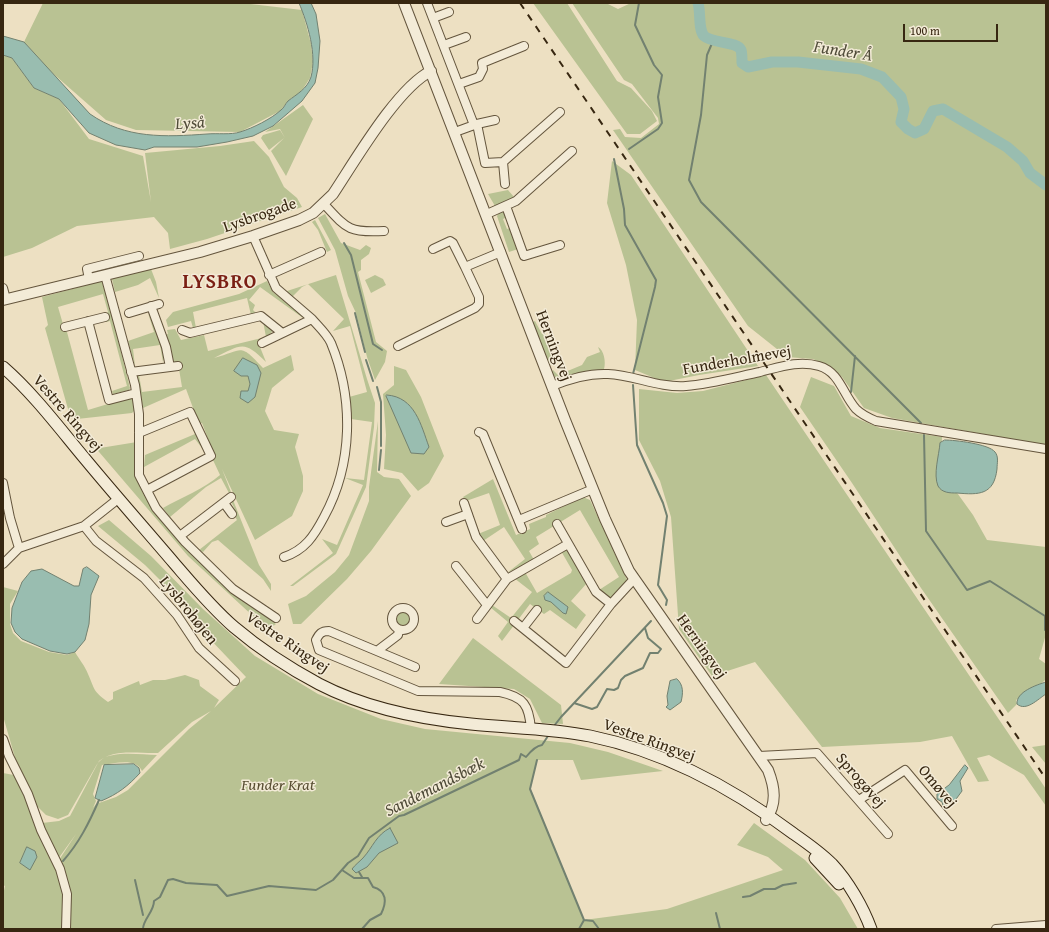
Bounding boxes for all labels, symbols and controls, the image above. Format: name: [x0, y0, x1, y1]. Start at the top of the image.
scale bar: [905, 16, 1000, 42]
text: 100 m: [910, 22, 940, 39]
water label: Funder Å: [812, 37, 874, 67]
water label: Lyså: [175, 113, 205, 135]
street label: Lysbrogade: [221, 194, 299, 238]
district label: LYSBRO: [183, 271, 257, 295]
street label: Herningvej: [531, 308, 575, 384]
street label: Funderholmevej: [681, 342, 793, 380]
street label: Vestre Ringvej: [28, 371, 106, 457]
street label: Lysbrohøjen: [154, 573, 222, 649]
street label: Vestre Ringvej: [242, 608, 332, 678]
street label: Herningvej: [672, 611, 730, 683]
street label: Vestre Ringvej: [600, 715, 698, 767]
street label: Sprogøvej: [831, 750, 889, 812]
water label: Sandemandsbæk: [382, 754, 488, 822]
street label: Omøvej: [913, 762, 961, 812]
park label: Funder Krat: [241, 776, 315, 796]

